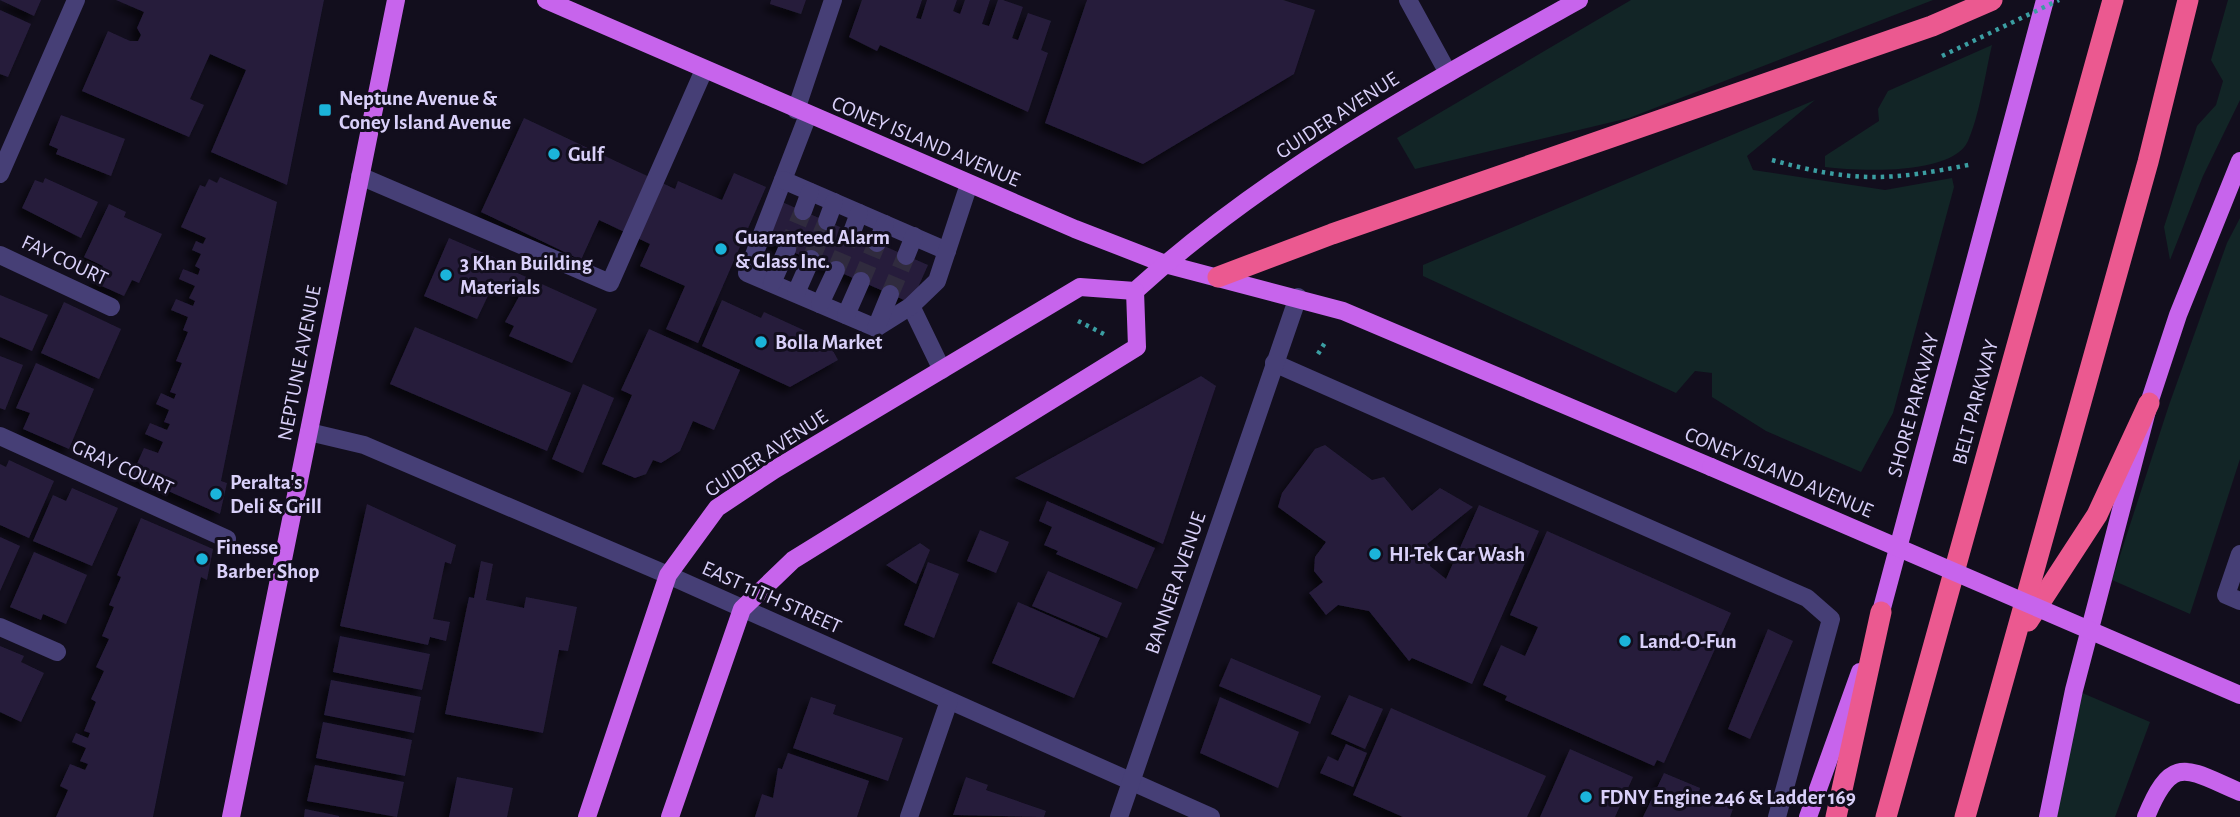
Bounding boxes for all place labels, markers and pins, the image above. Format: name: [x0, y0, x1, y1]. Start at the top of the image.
place label: Neptune Avenue & Coney Island Avenue: [339, 88, 511, 133]
marker: Neptune Avenue & Coney Island Avenue: [317, 102, 333, 118]
place label: Gulf: [568, 144, 606, 165]
marker: Gulf: [546, 146, 562, 162]
place label: Guaranteed Alarm & Glass Inc.: [735, 227, 890, 272]
marker: Guaranteed Alarm & Glass Inc.: [713, 241, 729, 257]
place label: 3 Khan Building Materials: [460, 253, 593, 298]
marker: 3 Khan Building Materials: [438, 267, 454, 283]
place label: Bolla Market: [775, 332, 882, 353]
marker: Bolla Market: [753, 334, 769, 350]
place label: Peralta's Deli & Grill: [230, 472, 322, 517]
marker: Peralta's Deli & Grill: [208, 486, 224, 502]
place label: Finesse Barber Shop: [216, 537, 320, 582]
place label: HI-Tek Car Wash: [1389, 544, 1525, 565]
marker: HI-Tek Car Wash: [1367, 546, 1383, 562]
marker: Finesse Barber Shop: [194, 551, 210, 567]
place label: Land-O-Fun: [1639, 631, 1737, 652]
marker: Land-O-Fun: [1617, 633, 1633, 649]
place label: FDNY Engine 246 & Ladder 169: [1600, 787, 1856, 808]
marker: FDNY Engine 246 & Ladder 169: [1578, 789, 1594, 805]

